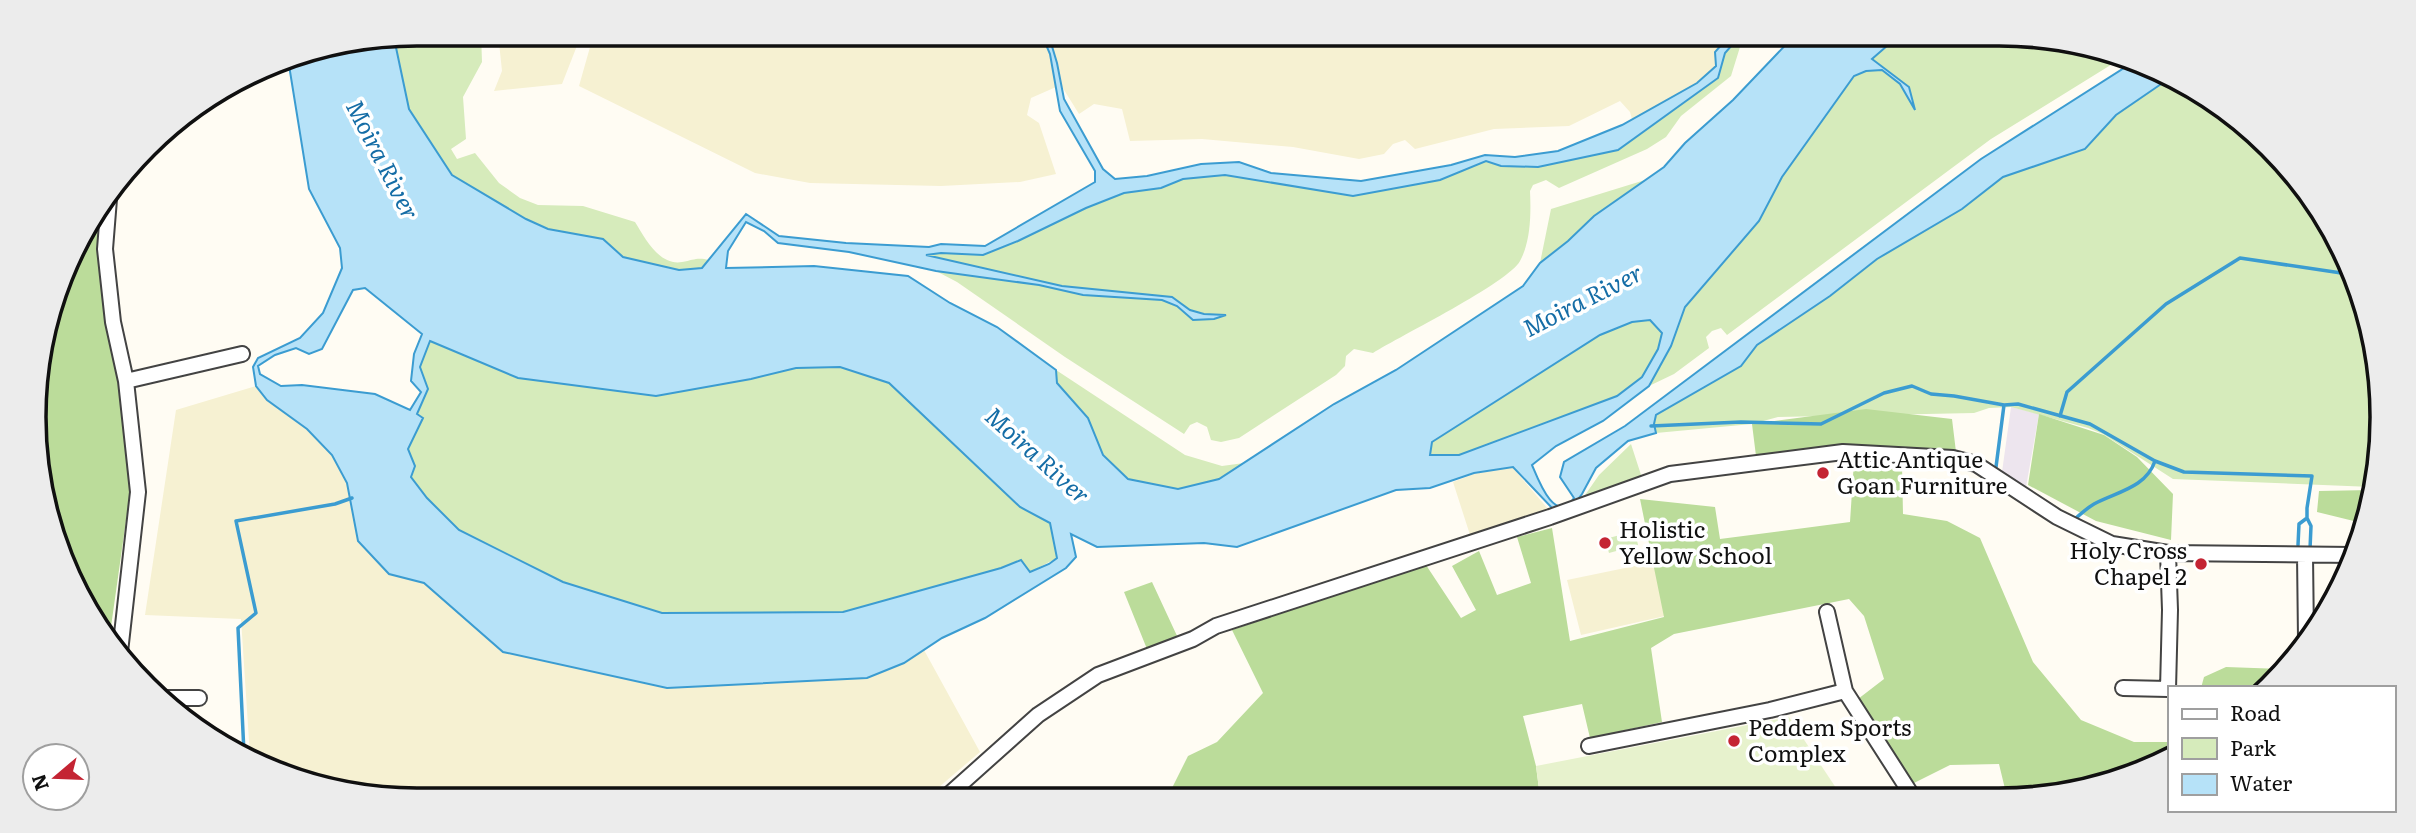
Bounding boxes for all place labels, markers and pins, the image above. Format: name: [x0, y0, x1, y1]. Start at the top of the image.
place label: Attic Antique Goan Furniture: [1837, 441, 2007, 501]
marker: Attic Antique Goan Furniture: [1815, 465, 1831, 481]
place label: Holistic Yellow School: [1619, 511, 1772, 571]
place label: Holy Cross Chapel 2: [2069, 532, 2187, 592]
marker: Holistic Yellow School: [1597, 535, 1613, 551]
marker: Holy Cross Chapel 2: [2193, 556, 2209, 572]
place label: Peddem Sports Complex: [1748, 709, 1911, 769]
marker: Peddem Sports Complex: [1726, 733, 1742, 749]

